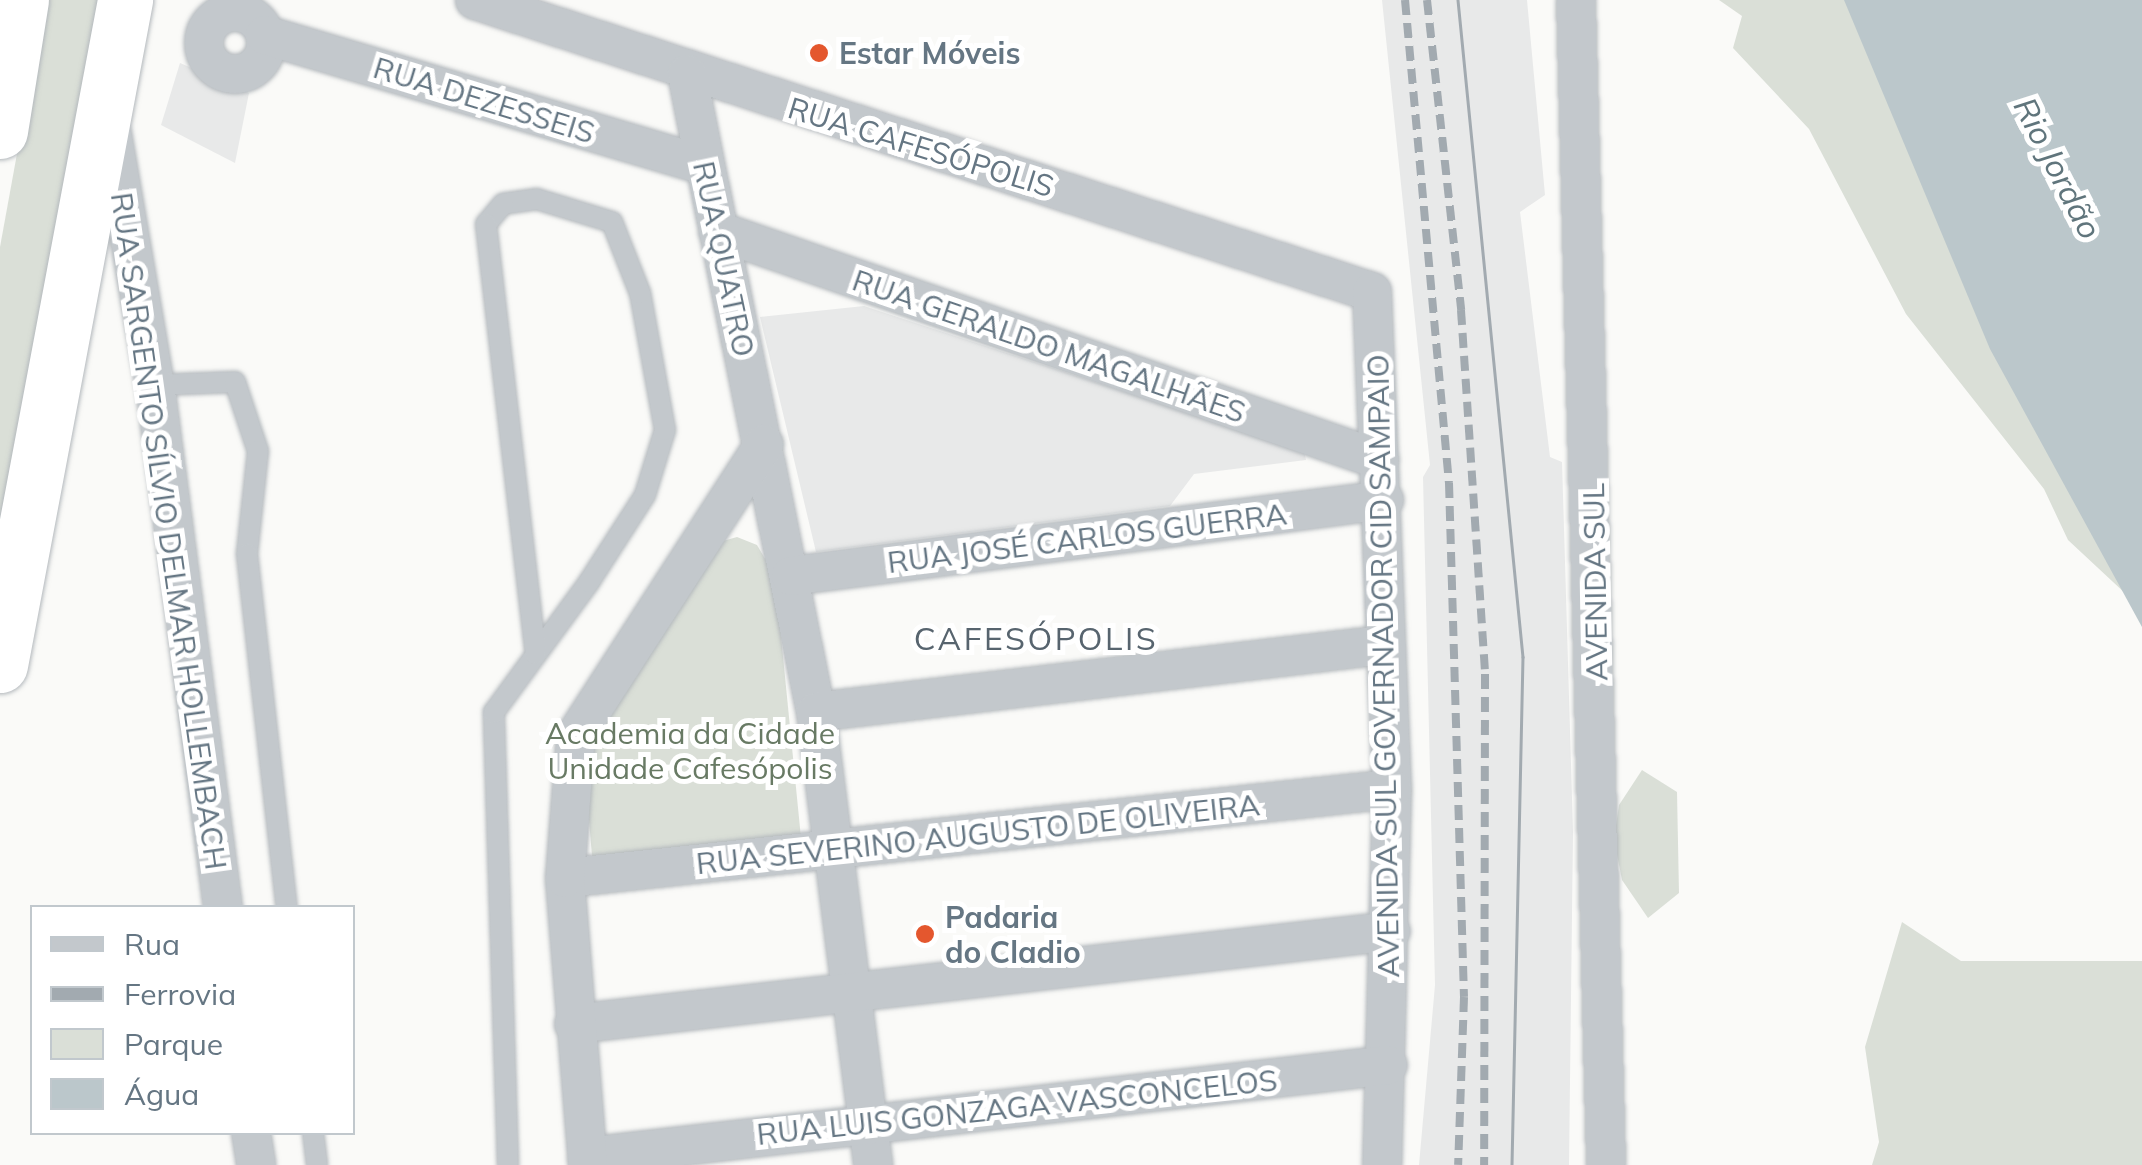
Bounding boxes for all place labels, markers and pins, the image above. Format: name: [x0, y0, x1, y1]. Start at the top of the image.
place label: Estar Móveis: [839, 35, 1020, 71]
marker: Estar Móveis: [808, 42, 830, 64]
place label: Padaria do Cladio: [945, 899, 1081, 970]
marker: Padaria do Cladio: [914, 923, 936, 945]

